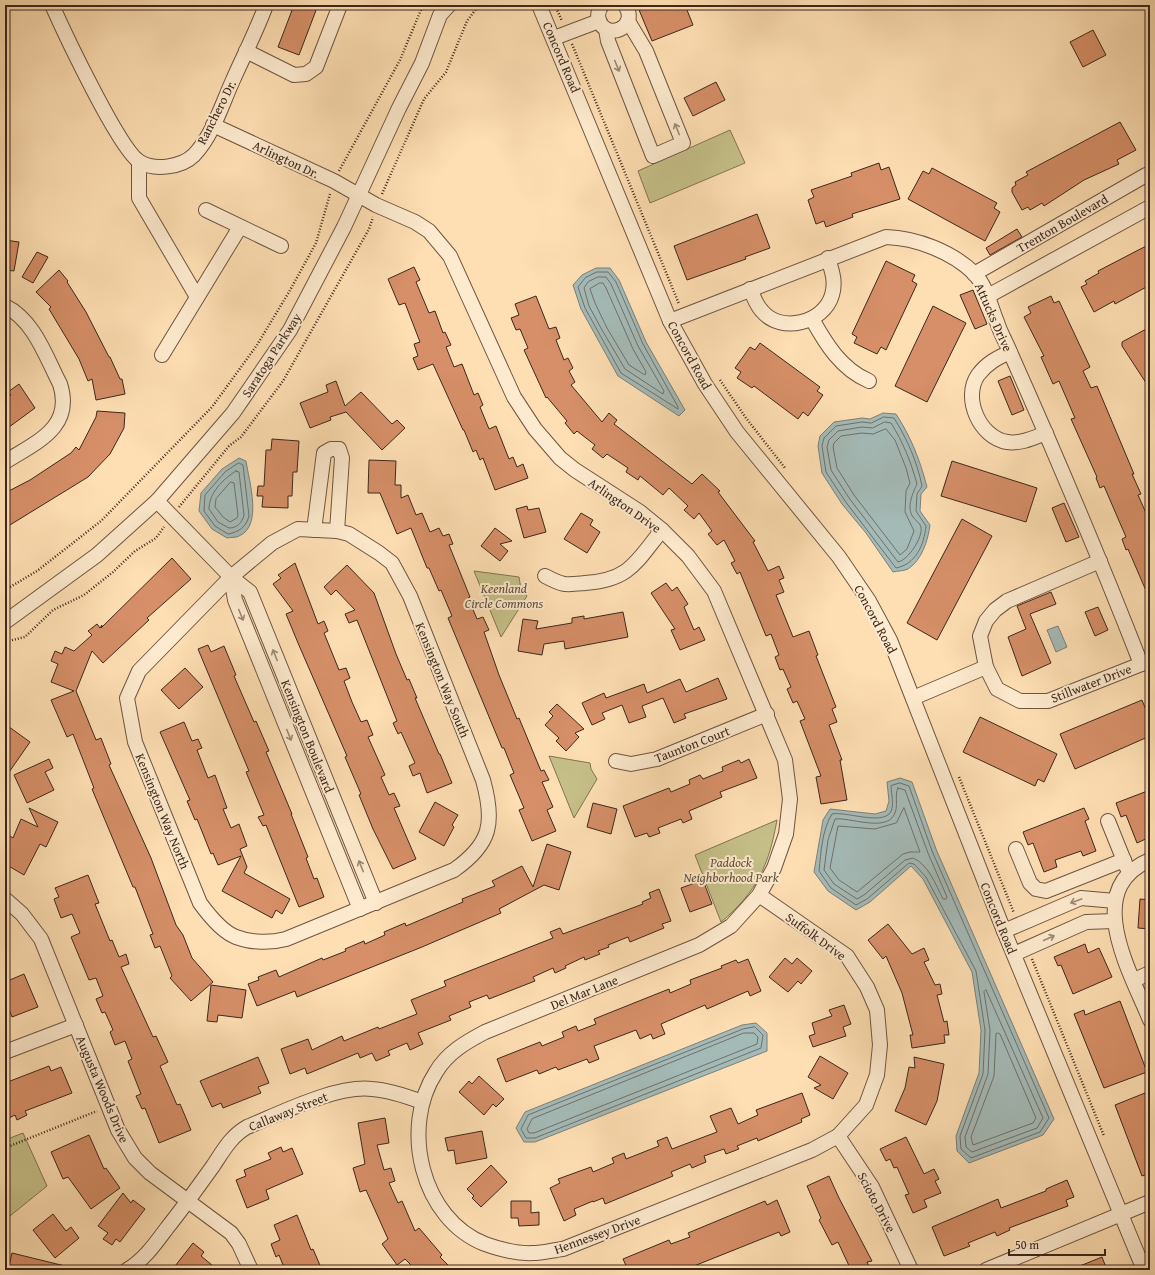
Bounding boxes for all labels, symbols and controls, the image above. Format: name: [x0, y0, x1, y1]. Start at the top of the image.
street label: Concord Road: [538, 19, 585, 96]
one-way arrow: [614, 59, 622, 71]
street label: Ranchero Dr.: [192, 77, 241, 148]
one-way arrow: [672, 123, 680, 135]
street label: Arlington Dr.: [250, 136, 322, 183]
street label: Trenton Boulevard: [1013, 190, 1111, 257]
street label: Attucks Drive: [970, 280, 1017, 355]
street label: Saratoga Parkway: [237, 309, 306, 401]
street label: Concord Road: [663, 318, 716, 393]
street label: Arlington Drive: [585, 473, 665, 538]
park label: Keenland Circle Commons: [465, 579, 544, 613]
street label: Concord Road: [849, 581, 902, 657]
one-way arrow: [237, 608, 245, 620]
street label: Kensington Way South: [411, 620, 475, 741]
one-way arrow: [271, 650, 279, 662]
street label: Stillwater Drive: [1048, 659, 1134, 708]
street label: Kensington Boulevard: [276, 677, 339, 796]
street label: Taunton Court: [652, 721, 733, 768]
one-way arrow: [286, 729, 294, 741]
street label: Kensington Way North: [131, 750, 195, 873]
park label: Paddock Neighborhood Park: [683, 853, 779, 887]
one-way arrow: [357, 861, 364, 873]
street label: Concord Road: [976, 880, 1022, 957]
one-way arrow: [1071, 897, 1083, 905]
street label: Suffolk Drive: [782, 908, 850, 965]
one-way arrow: [1043, 934, 1055, 941]
street label: Del Mar Lane: [548, 970, 621, 1015]
street label: Augusta Woods Drive: [71, 1032, 134, 1146]
street label: Callaway Street: [246, 1087, 331, 1136]
street label: Scioto Drive: [853, 1169, 900, 1236]
street label: Hennessey Drive: [551, 1210, 643, 1259]
scale bar: [1009, 1231, 1105, 1257]
text: 50 m: [1015, 1236, 1039, 1253]

